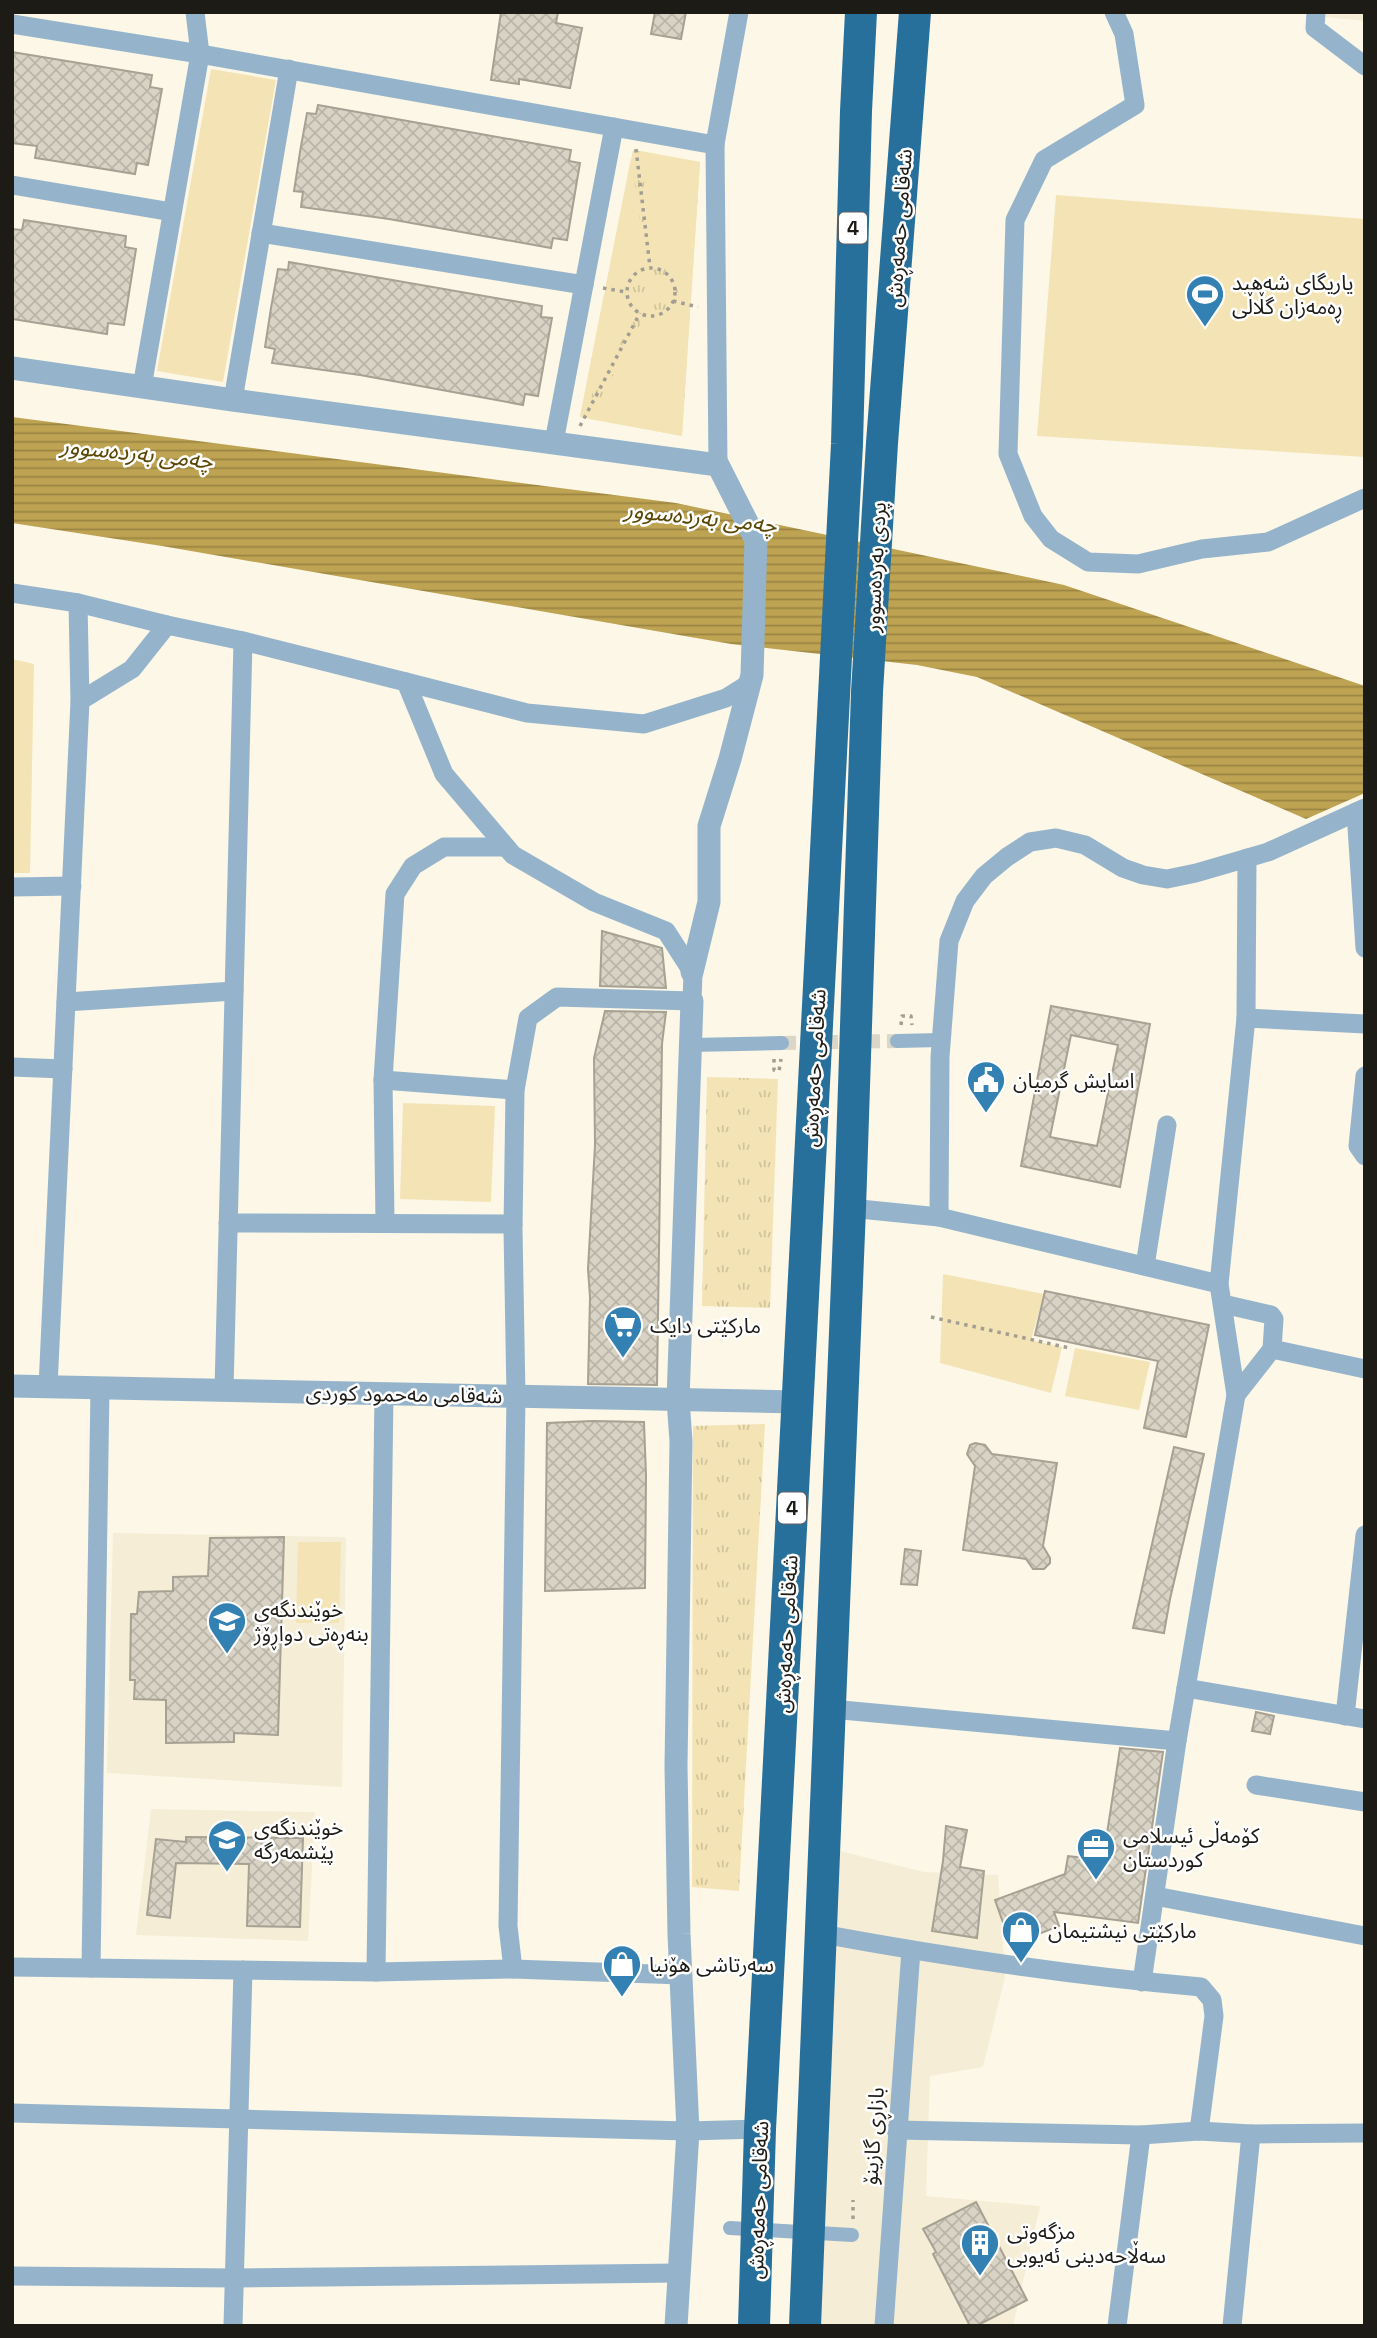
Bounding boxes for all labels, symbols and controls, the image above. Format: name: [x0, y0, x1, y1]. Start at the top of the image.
street label: شەقامی حەمەڕەش: [880, 148, 922, 308]
road number: 4: [839, 212, 867, 244]
place label: یاریگای شەهید ڕەمەزان گڵاڵی: [1232, 269, 1354, 324]
sports icon: یاریگای شەهید ڕەمەزان گڵاڵی: [1184, 273, 1226, 328]
water label: چەمی بەردەسوور: [58, 430, 215, 476]
water label: چەمی بەردەسوور: [622, 494, 779, 540]
street label: پردی بەردەسوور: [858, 501, 892, 634]
street label: شەقامی حەمەڕەش: [796, 988, 836, 1148]
public building icon: اسايش گرميان: [965, 1059, 1007, 1114]
place label: اسايش گرميان: [1013, 1067, 1134, 1094]
supermarket icon: مارکێتی دایک: [602, 1304, 644, 1359]
place label: مارکێتی دایک: [650, 1312, 761, 1339]
street label: شەقامی مەحمود کوردی: [305, 1379, 503, 1409]
road number: 4: [778, 1492, 806, 1524]
street label: شەقامی حەمەڕەش: [768, 1554, 808, 1714]
place label: خوێندنگەی بنەڕەتی دواڕۆژ: [253, 1596, 369, 1651]
school or university icon: خوێندنگەی بنەڕەتی دواڕۆژ: [206, 1600, 248, 1655]
place label: خوێندنگەی پێشمەرگە: [254, 1814, 343, 1865]
school or university icon: خوێندنگەی پێشمەرگە: [206, 1818, 248, 1873]
place label: کۆمەڵی ئیسلامی کوردستان: [1123, 1820, 1260, 1873]
office icon: کۆمەڵی ئیسلامی کوردستان: [1075, 1826, 1117, 1881]
shop icon: مارکێتی نیشتیمان: [1000, 1909, 1042, 1964]
place label: مارکێتی نیشتیمان: [1048, 1917, 1197, 1944]
shop icon: سەرتاشی هۆنیا: [601, 1943, 643, 1998]
place label: سەرتاشی هۆنیا: [649, 1951, 774, 1978]
street label: بازاڕی گازینۆ: [856, 2086, 894, 2186]
street label: شەقامی حەمەڕەش: [742, 2120, 779, 2280]
place label: مزگەوتی سەڵاحەدینی ئەیوبی: [1007, 2218, 1166, 2269]
building icon: مزگەوتی سەڵاحەدینی ئەیوبی: [959, 2222, 1001, 2277]

